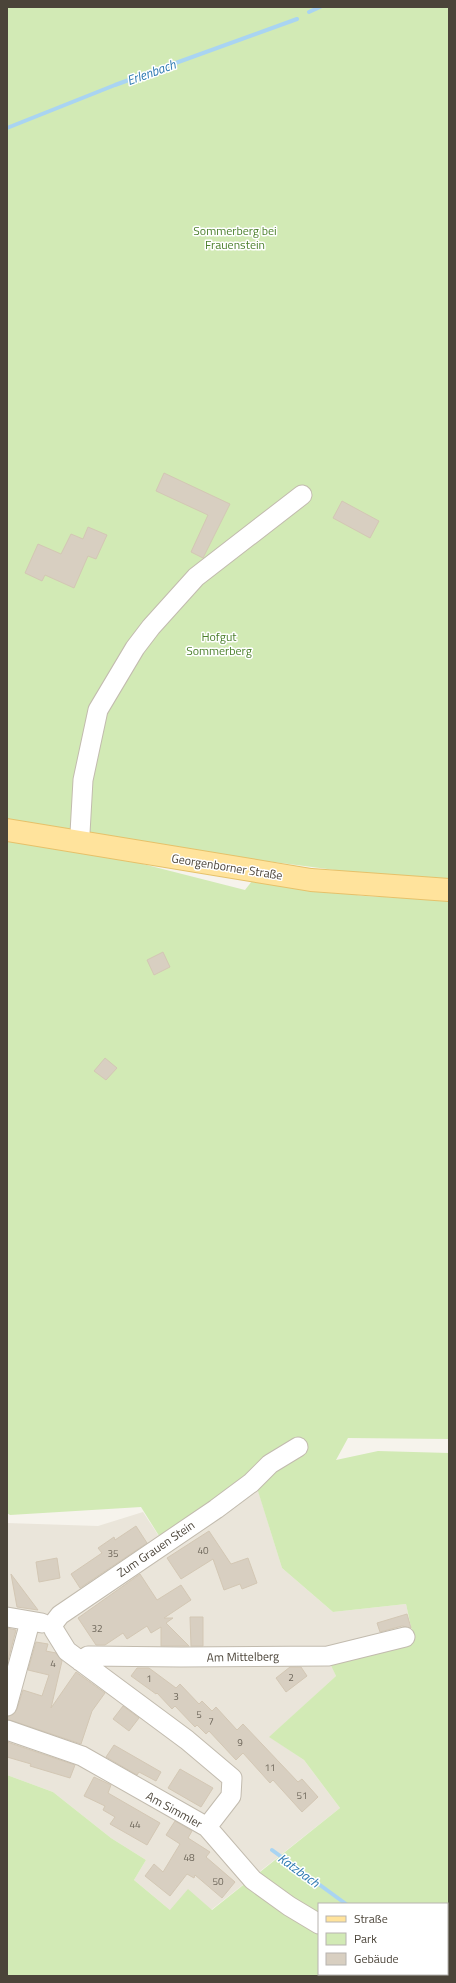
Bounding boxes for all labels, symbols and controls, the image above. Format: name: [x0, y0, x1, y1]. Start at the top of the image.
water label: Erlenbach: [124, 54, 179, 90]
park label: Sommerberg bei Frauenstein: [193, 221, 277, 254]
park label: Hofgut Sommerberg: [186, 627, 252, 660]
street label: Georgenborner Straße: [170, 848, 284, 885]
street label: Zum Grauen Stein: [113, 1515, 198, 1582]
house number: 40: [197, 1543, 209, 1558]
house number: 35: [107, 1546, 119, 1561]
house number: 32: [91, 1621, 103, 1636]
street label: Am Mittelberg: [207, 1646, 279, 1667]
house number: 4: [50, 1656, 56, 1671]
house number: 2: [288, 1670, 294, 1685]
house number: 1: [146, 1671, 152, 1686]
house number: 3: [173, 1689, 179, 1704]
house number: 5: [196, 1707, 202, 1722]
house number: 7: [208, 1714, 214, 1729]
house number: 9: [237, 1735, 243, 1750]
house number: 11: [264, 1760, 276, 1775]
street label: Am Simmler: [143, 1786, 206, 1833]
house number: 51: [296, 1788, 308, 1803]
house number: 44: [129, 1817, 141, 1832]
water label: Katzbach: [274, 1848, 324, 1892]
house number: 48: [183, 1850, 195, 1865]
house number: 50: [212, 1874, 224, 1889]
legend: [318, 1903, 448, 1975]
text: Straße: [354, 1909, 388, 1928]
text: Park: [354, 1929, 377, 1948]
text: Gebäude: [354, 1949, 399, 1968]

